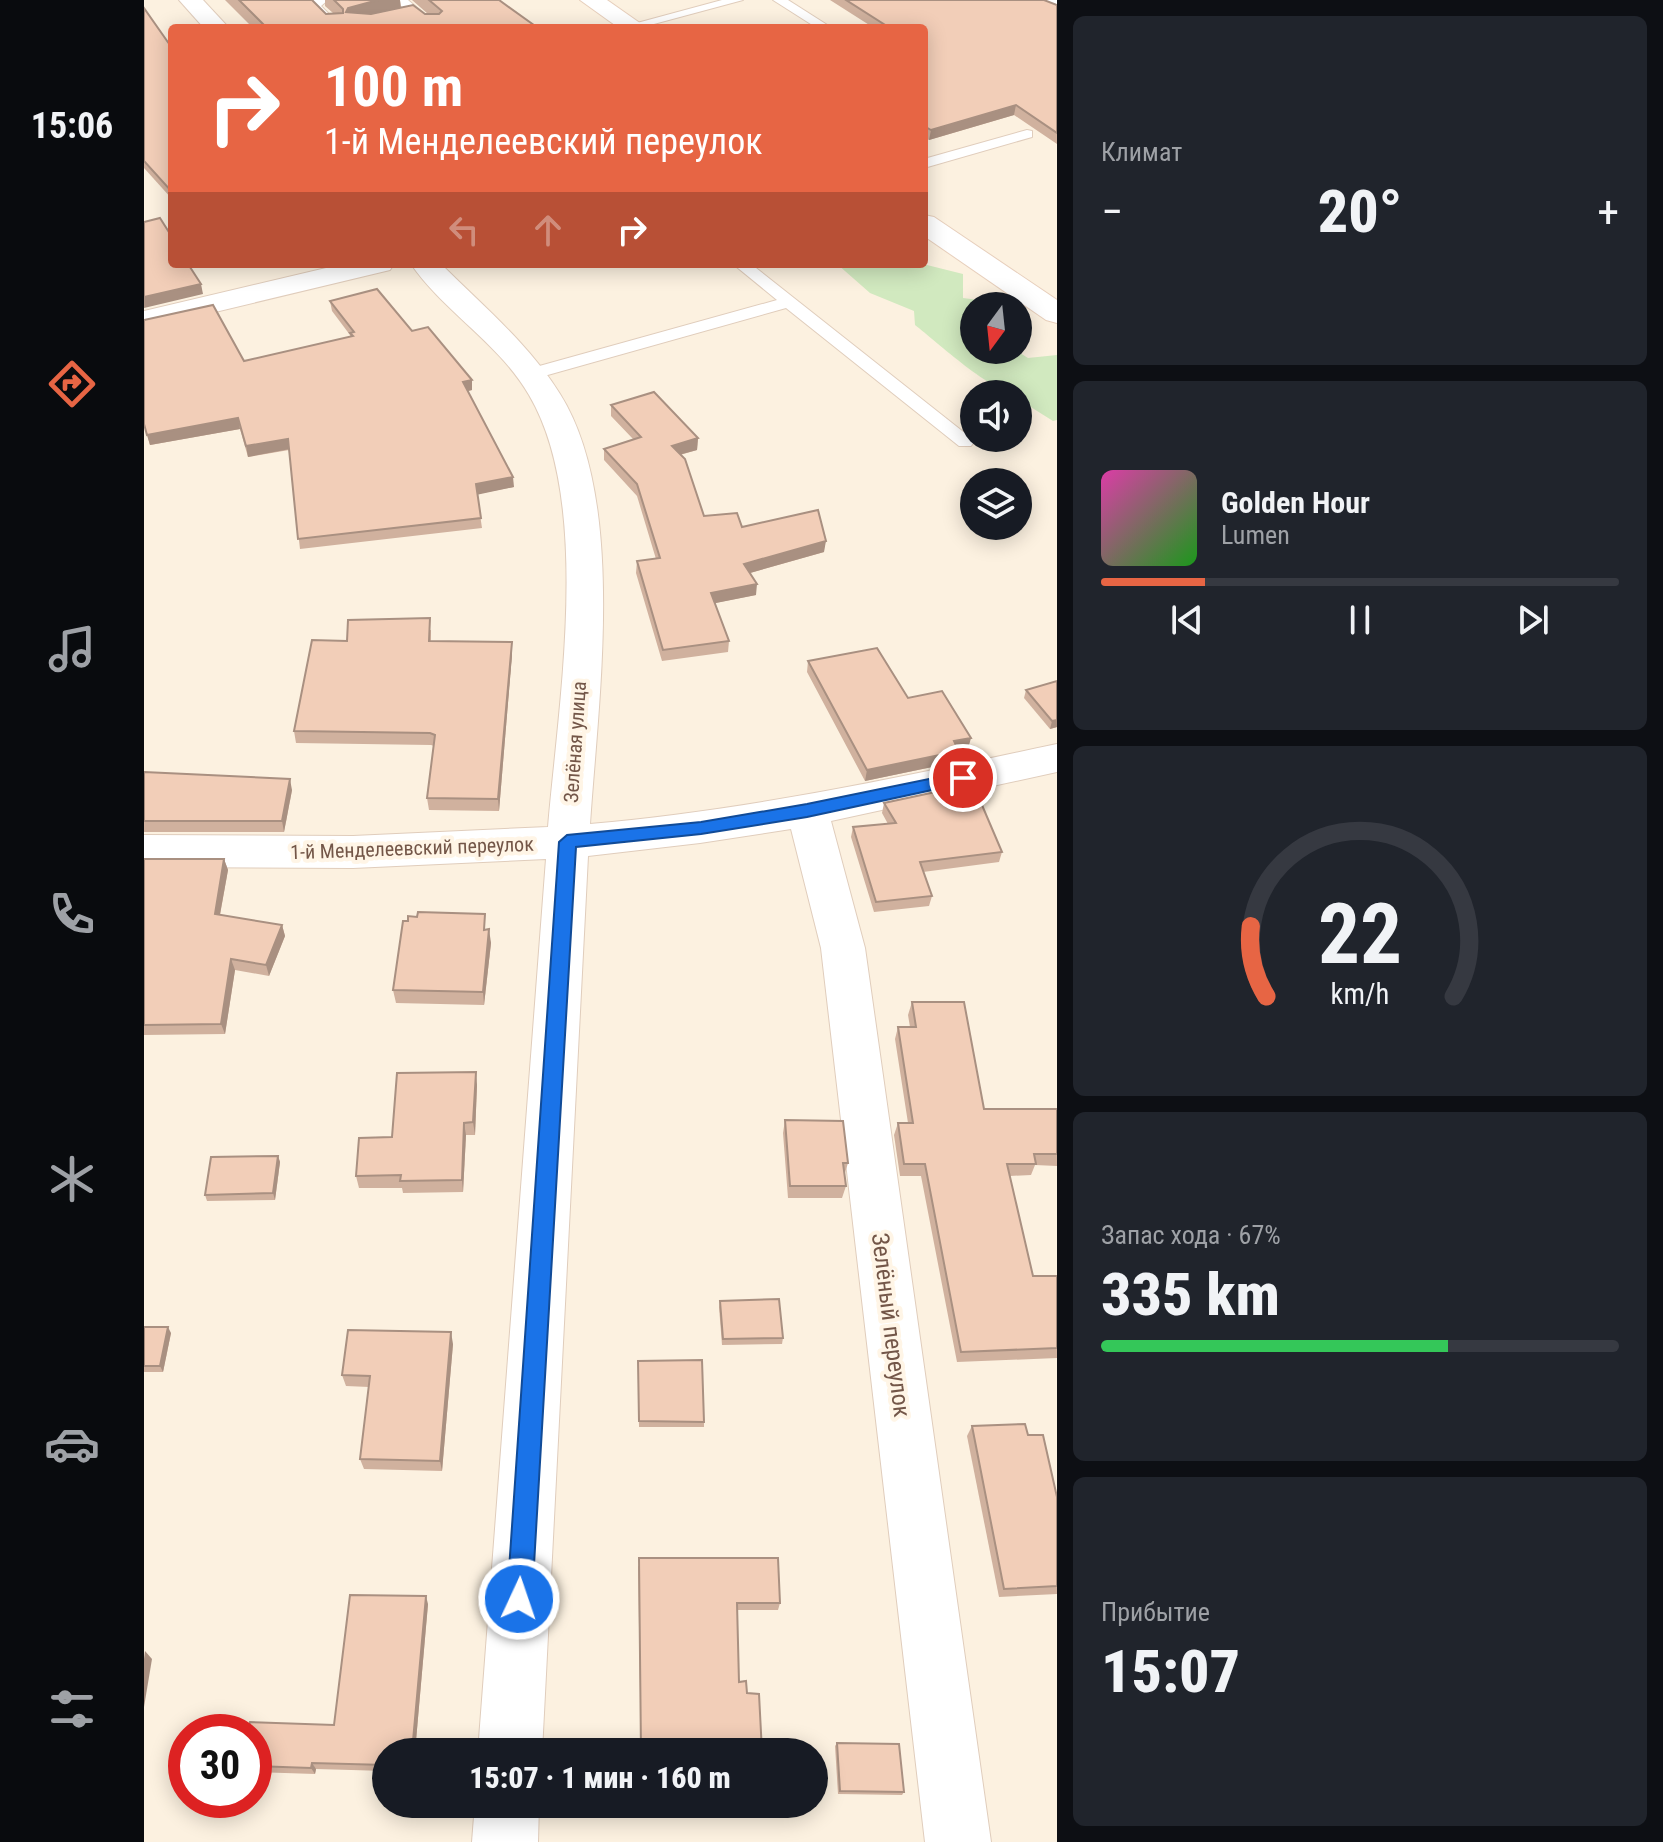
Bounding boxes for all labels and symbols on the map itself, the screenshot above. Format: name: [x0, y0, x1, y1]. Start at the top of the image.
north arrow: [960, 292, 1032, 364]
street label: Зелёная улица: [559, 680, 591, 804]
pin: [929, 744, 997, 812]
street label: 1-й Менделеевский переулок: [290, 832, 535, 864]
street label: Зелёный переулок: [866, 1231, 916, 1419]
position arrow: [477, 1557, 561, 1641]
speed limit sign: 30: [168, 1714, 272, 1818]

